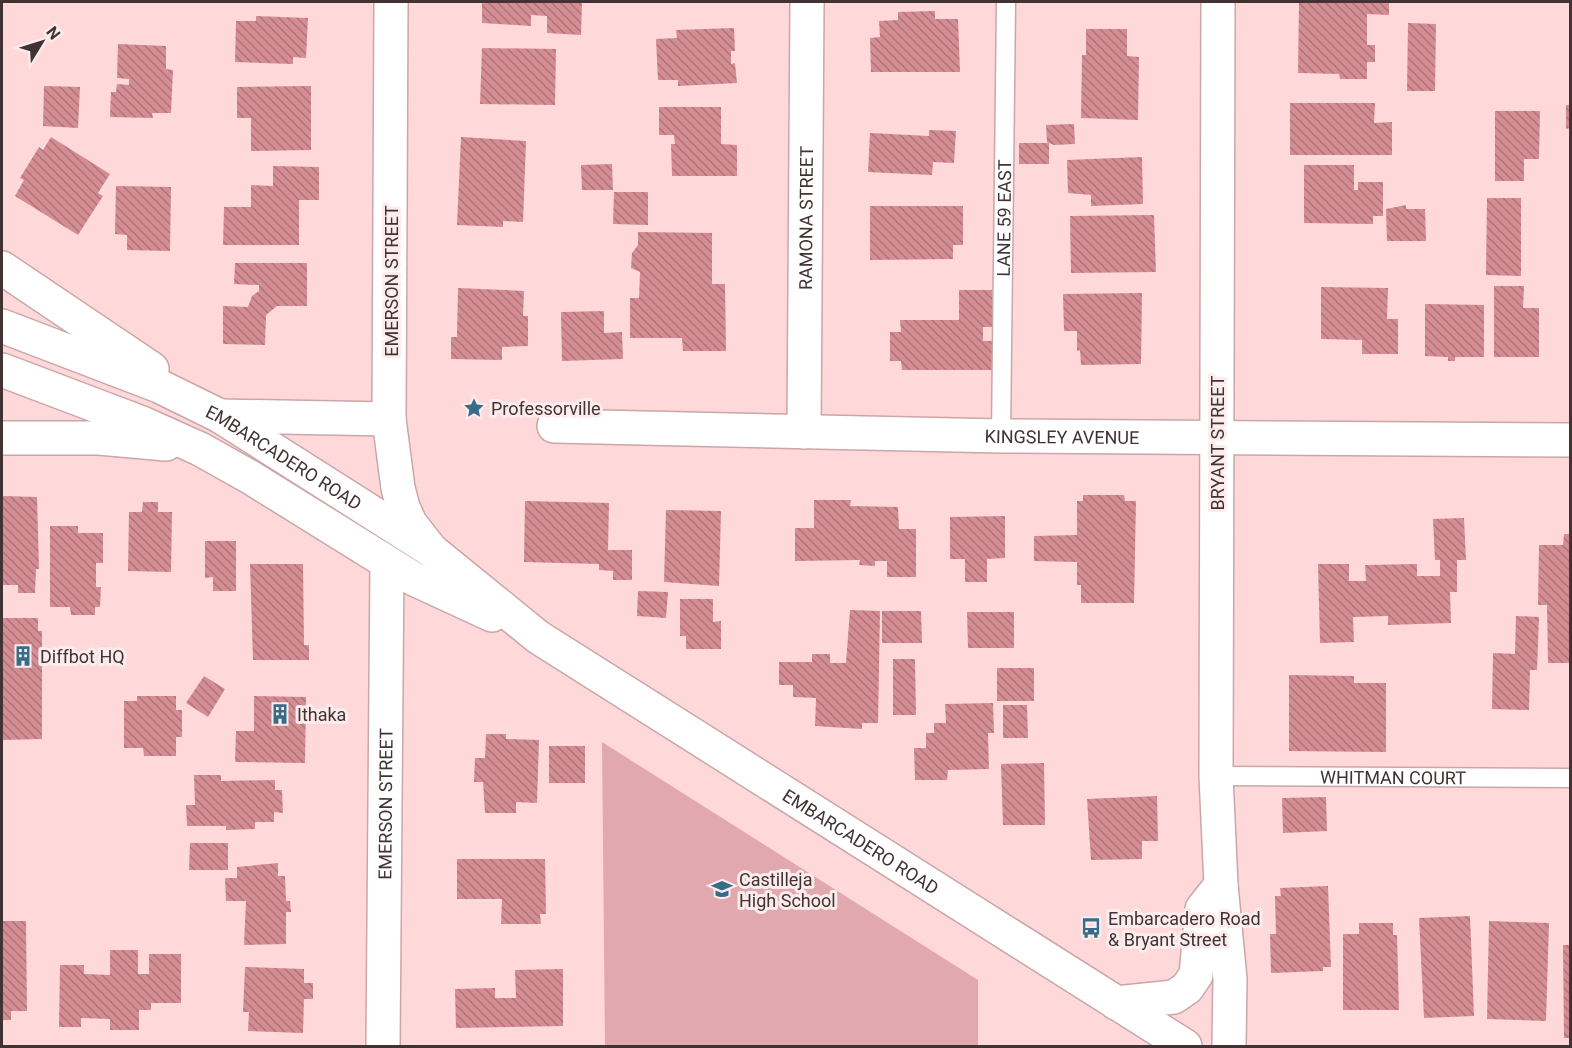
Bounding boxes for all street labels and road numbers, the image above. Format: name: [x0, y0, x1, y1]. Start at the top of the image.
street label: RAMONA STREET: [794, 146, 816, 290]
street label: LANE 59 EAST: [992, 159, 1015, 277]
street label: EMERSON STREET: [381, 205, 402, 357]
street label: BRYANT STREET: [1207, 375, 1228, 510]
street label: EMBARCADERO ROAD: [203, 400, 366, 514]
street label: KINGSLEY AVENUE: [984, 425, 1139, 447]
street label: EMERSON STREET: [374, 728, 396, 880]
street label: WHITMAN COURT: [1320, 766, 1466, 788]
street label: EMBARCADERO ROAD: [779, 784, 943, 898]

